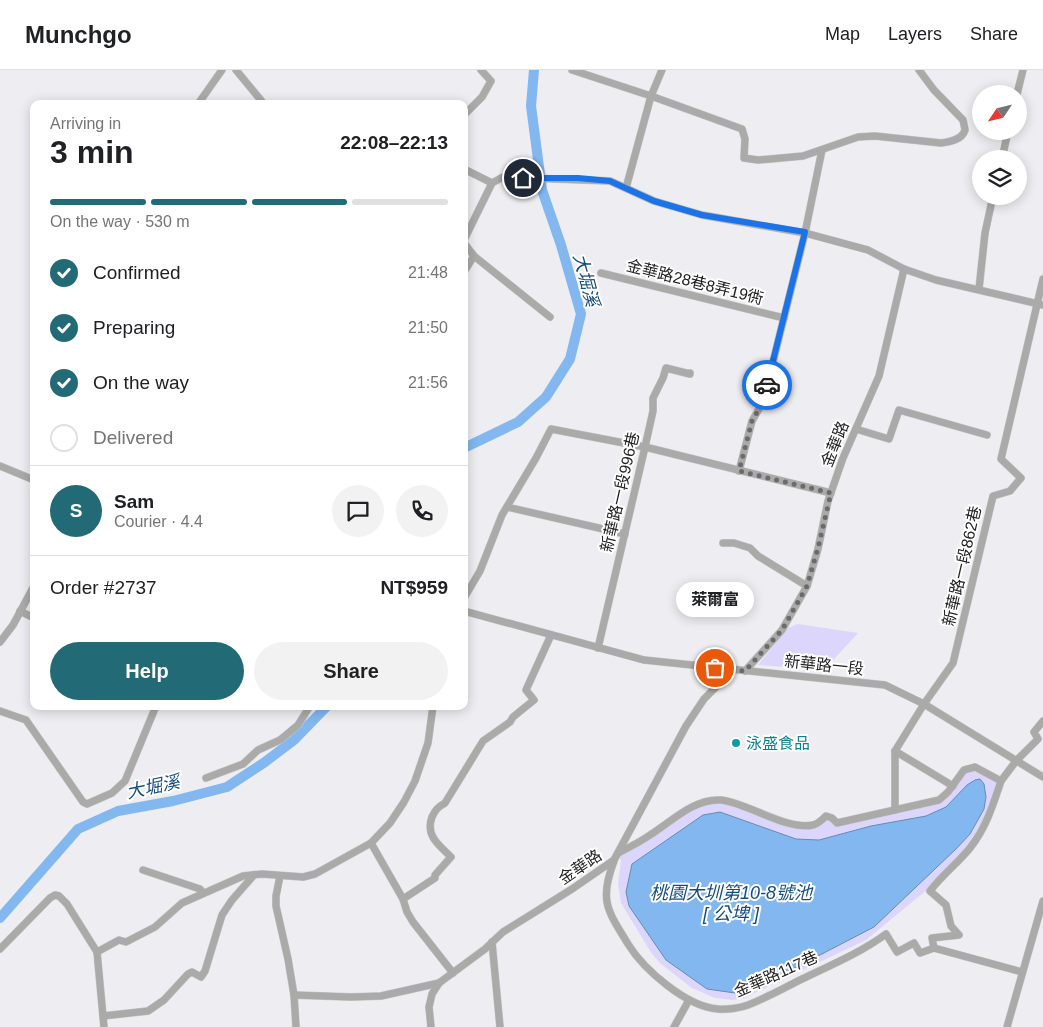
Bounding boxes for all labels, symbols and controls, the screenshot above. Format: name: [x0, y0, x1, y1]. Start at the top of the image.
text: Munchgo: [25, 21, 132, 48]
text: Map: [825, 24, 860, 44]
text: Layers: [888, 24, 942, 44]
text: Share: [970, 24, 1018, 44]
north arrow: [972, 85, 1028, 140]
map controls: [972, 85, 1027, 205]
text: Arriving in: [50, 115, 121, 132]
text: 22:08–22:13: [340, 132, 448, 153]
text: 3 min: [50, 134, 134, 170]
button: layers: [972, 150, 1027, 205]
pin: [502, 157, 544, 199]
icon: home: [509, 164, 537, 192]
text: On the way · 530 m: [50, 213, 190, 230]
water label: 大堀溪: [569, 251, 603, 312]
street label: 金華路28巷8弄19衖: [625, 257, 765, 307]
icon: check: [50, 259, 78, 287]
text: Confirmed: [93, 262, 181, 283]
text: 21:48: [408, 264, 448, 281]
icon: check: [50, 314, 78, 342]
text: Preparing: [93, 317, 175, 338]
text: 21:50: [408, 319, 448, 336]
courier: [742, 360, 792, 410]
icon: check: [50, 369, 78, 397]
icon: car: [753, 371, 781, 399]
text: On the way: [93, 372, 189, 393]
text: 21:56: [408, 374, 448, 391]
street label: 金華路: [818, 419, 852, 469]
text: Delivered: [93, 427, 173, 448]
street label: 新華路一段996巷: [598, 430, 642, 554]
button: chat: [332, 485, 384, 537]
button: phone: [396, 485, 448, 537]
text: Sam: [114, 491, 154, 512]
text: S: [70, 500, 82, 521]
street label: 新華路一段862巷: [940, 504, 984, 628]
text: Courier · 4.4: [114, 513, 203, 530]
text: Order #2737: [50, 577, 157, 598]
text: NT$959: [380, 577, 448, 598]
callout: 萊爾富: [676, 583, 754, 618]
text: 萊爾富: [691, 591, 739, 608]
button: Help: [50, 642, 244, 700]
button: Share: [254, 642, 448, 700]
pin: [694, 647, 736, 689]
street label: 新華路一段: [783, 652, 865, 678]
icon: bag: [701, 654, 729, 682]
place label: 泳盛食品: [746, 735, 810, 752]
marker: 泳盛食品: [730, 737, 742, 749]
water label: 大堀溪: [125, 771, 184, 802]
street label: 金華路: [555, 847, 605, 887]
water label: 桃園大圳第10-8號池 [ 公埤 ]: [650, 883, 814, 924]
street label: 金華路117巷: [732, 948, 820, 1000]

